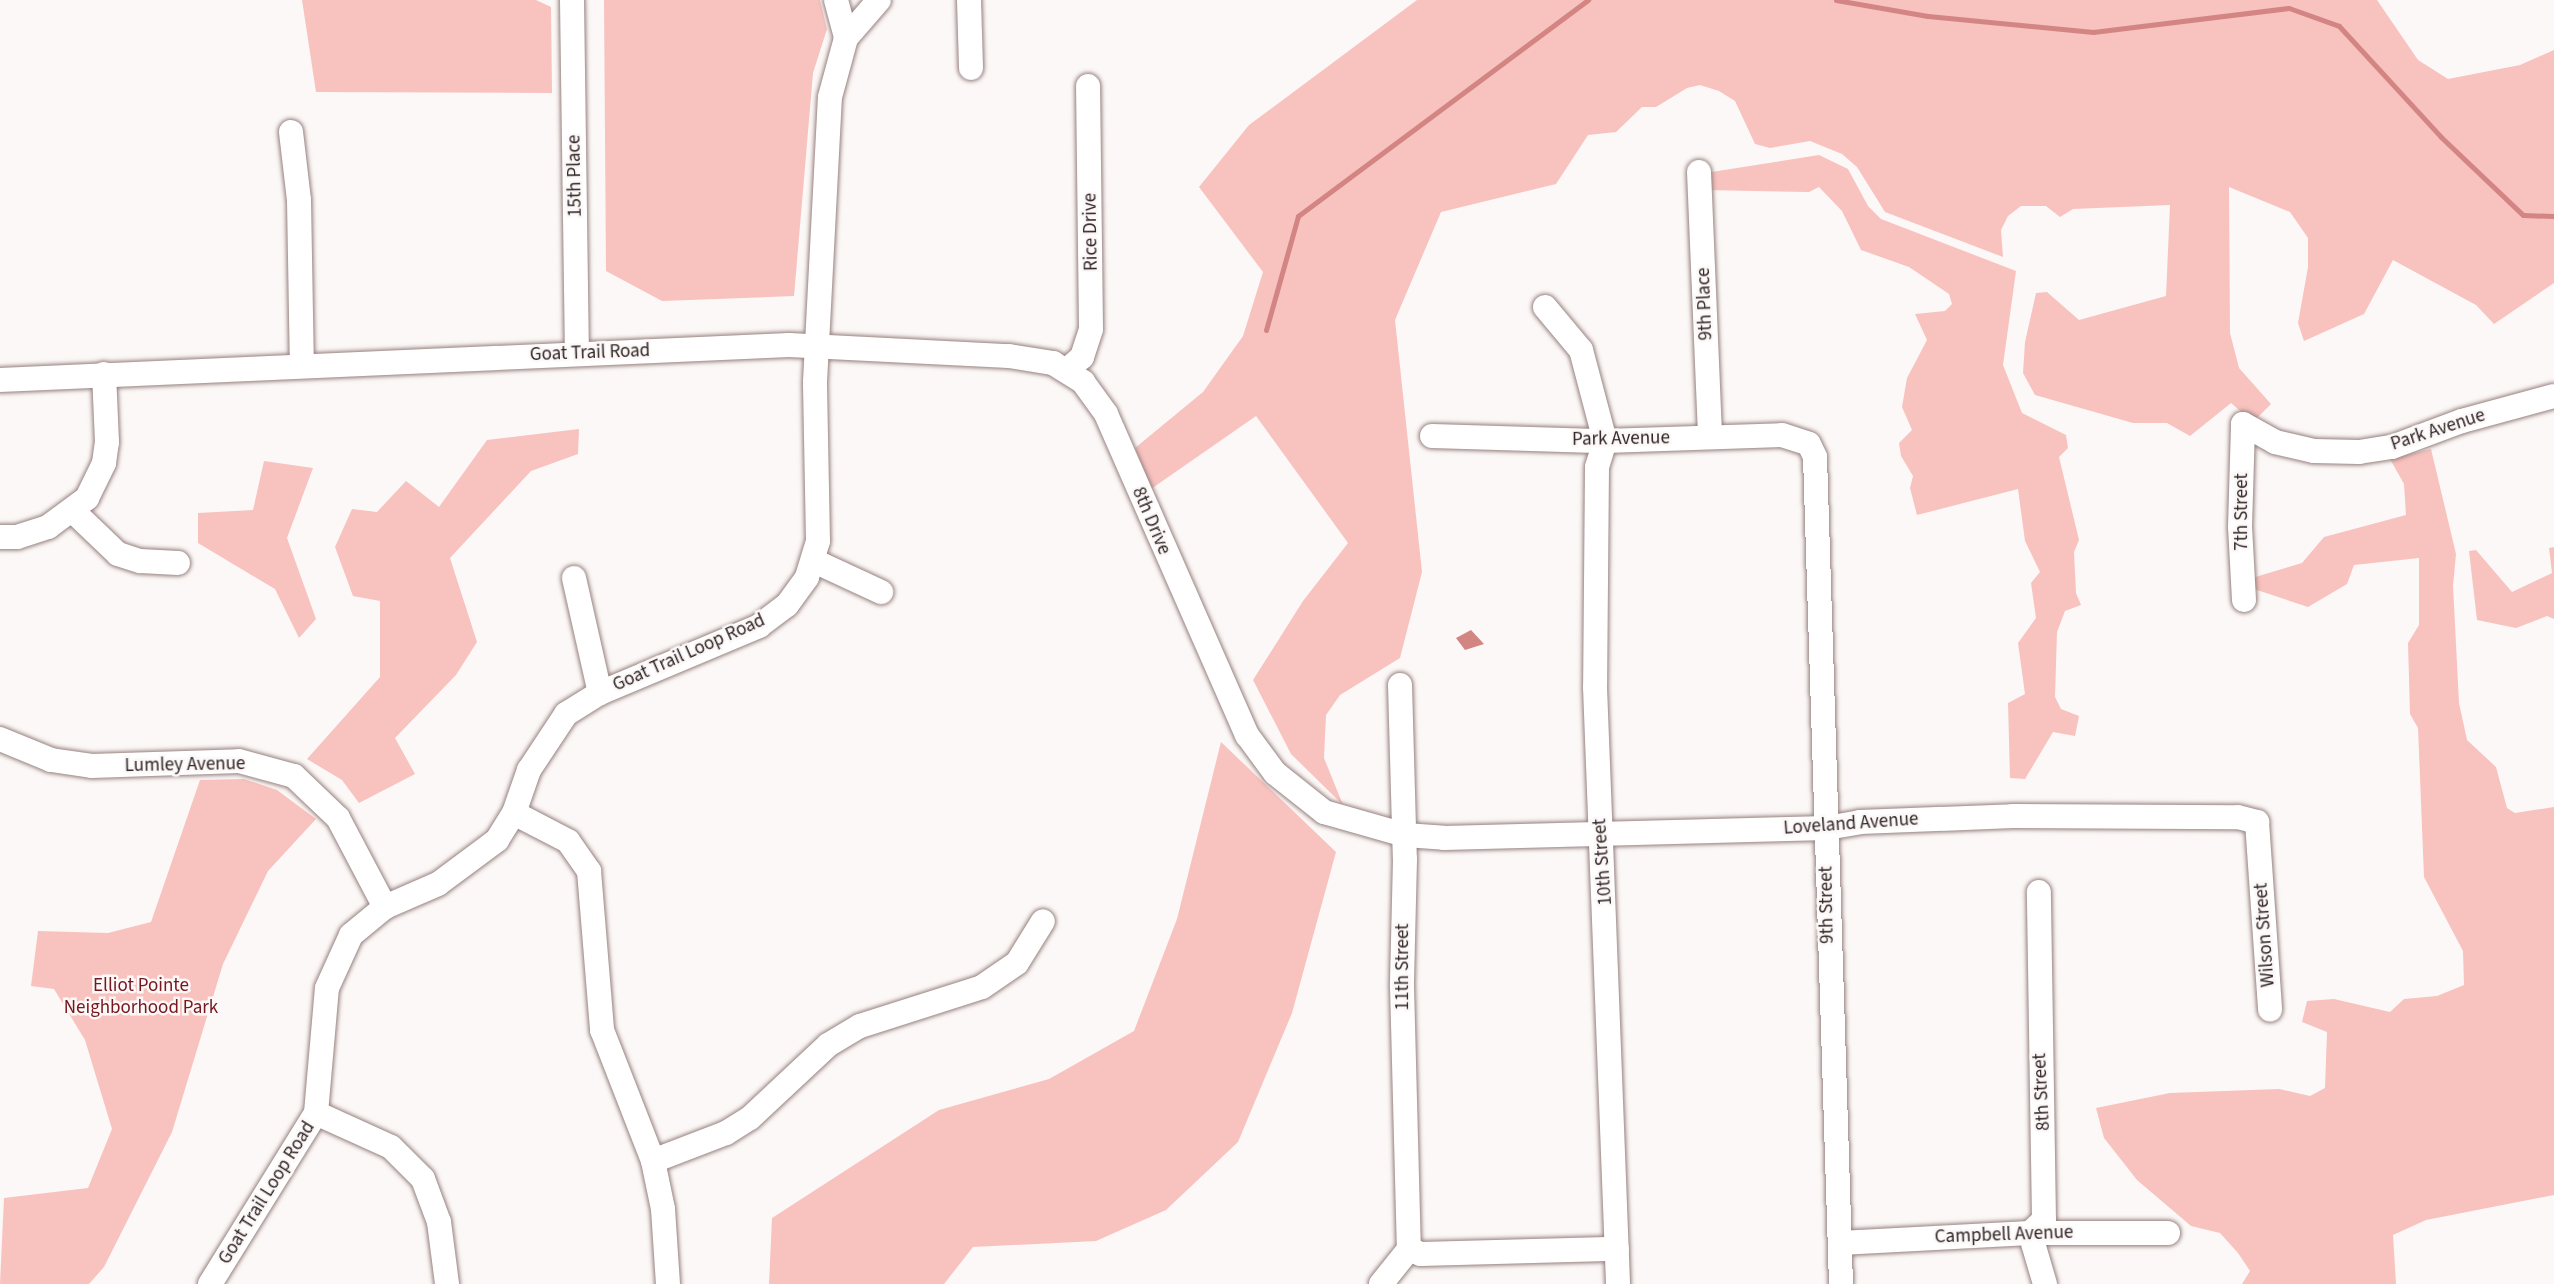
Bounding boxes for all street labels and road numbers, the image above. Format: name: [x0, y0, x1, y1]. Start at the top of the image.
street label: 15th Place: [563, 135, 587, 217]
street label: Rice Drive: [1079, 193, 1103, 271]
street label: 9th Place: [1692, 267, 1718, 341]
street label: Goat Trail Road: [529, 340, 651, 366]
street label: Park Avenue: [2388, 404, 2488, 456]
street label: Park Avenue: [1572, 427, 1670, 451]
street label: 7th Street: [2231, 473, 2253, 551]
street label: 8th Drive: [1127, 484, 1175, 558]
street label: Goat Trail Loop Road: [609, 609, 769, 697]
street label: Lumley Avenue: [124, 753, 246, 777]
street label: Loveland Avenue: [1783, 808, 1919, 840]
street label: 10th Street: [1589, 818, 1617, 906]
street label: 9th Street: [1815, 866, 1839, 944]
street label: Wilson Street: [2250, 882, 2280, 988]
street label: 11th Street: [1392, 923, 1414, 1011]
street label: 8th Street: [2029, 1053, 2055, 1131]
street label: Goat Trail Loop Road: [214, 1117, 320, 1269]
street label: Campbell Avenue: [1934, 1221, 2074, 1249]

